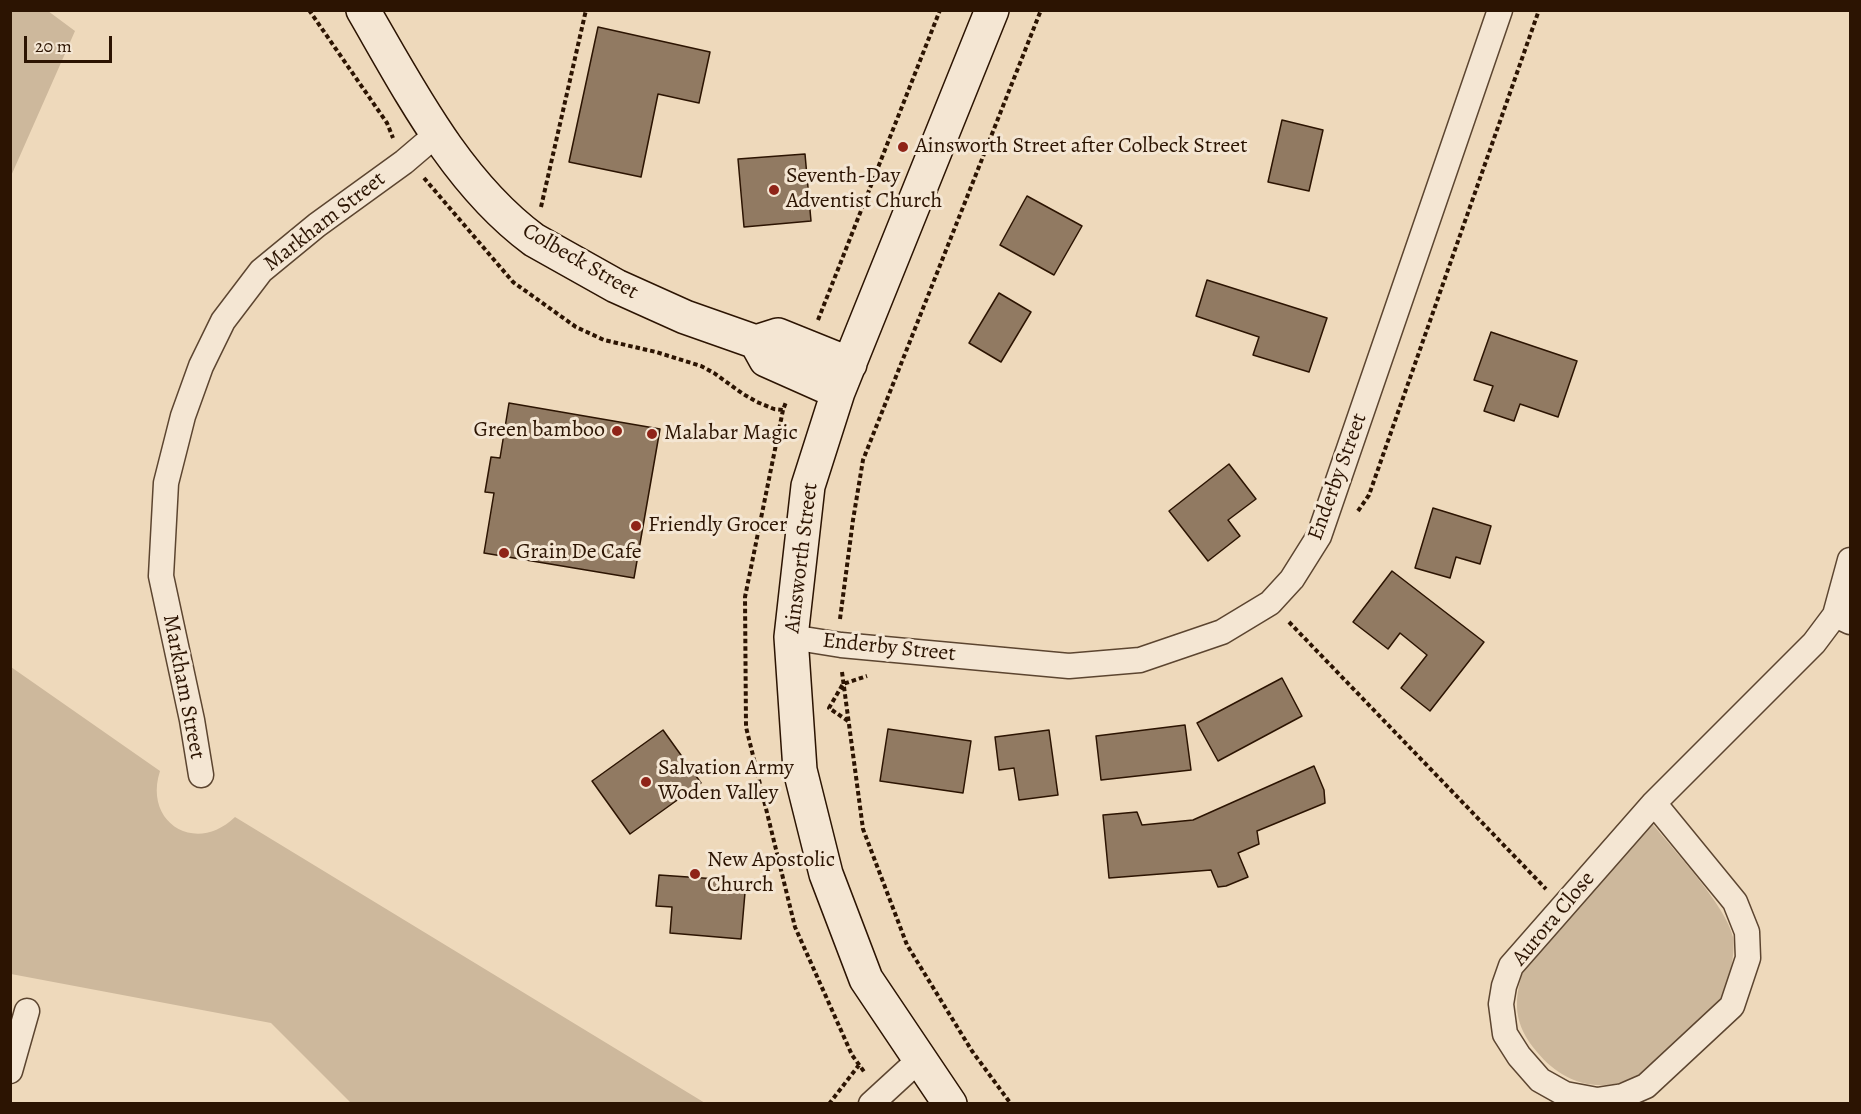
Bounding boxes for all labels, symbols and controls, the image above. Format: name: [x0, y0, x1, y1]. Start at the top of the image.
scale bar: [27, 24, 116, 62]
text: 20 m: [35, 34, 72, 58]
place label: Ainsworth Street after Colbeck Street: [915, 134, 1247, 160]
marker: Ainsworth Street after Colbeck Street: [896, 140, 910, 154]
place label: Seventh-Day Adventist Church: [786, 164, 942, 216]
street label: Markham Street: [259, 166, 391, 278]
marker: Seventh-Day Adventist Church: [767, 183, 781, 197]
street label: Colbeck Street: [517, 218, 643, 306]
street label: Enderby Street: [1303, 410, 1373, 544]
place label: Green bamboo: [474, 418, 605, 444]
place label: Malabar Magic: [664, 421, 798, 447]
marker: Green bamboo: [610, 424, 624, 438]
marker: Malabar Magic: [645, 427, 659, 441]
street label: Ainsworth Street: [780, 481, 824, 635]
place label: Friendly Grocer: [648, 513, 787, 539]
marker: Friendly Grocer: [629, 519, 643, 533]
place label: Grain De Cafe: [516, 540, 642, 566]
marker: Grain De Cafe: [497, 546, 511, 560]
street label: Markham Street: [156, 612, 210, 762]
street label: Enderby Street: [821, 628, 957, 668]
place label: Salvation Army Woden Valley: [658, 756, 794, 807]
marker: Salvation Army Woden Valley: [639, 775, 653, 789]
place label: New Apostolic Church: [707, 848, 835, 900]
street label: Aurora Close: [1507, 866, 1601, 972]
marker: New Apostolic Church: [688, 867, 702, 881]

